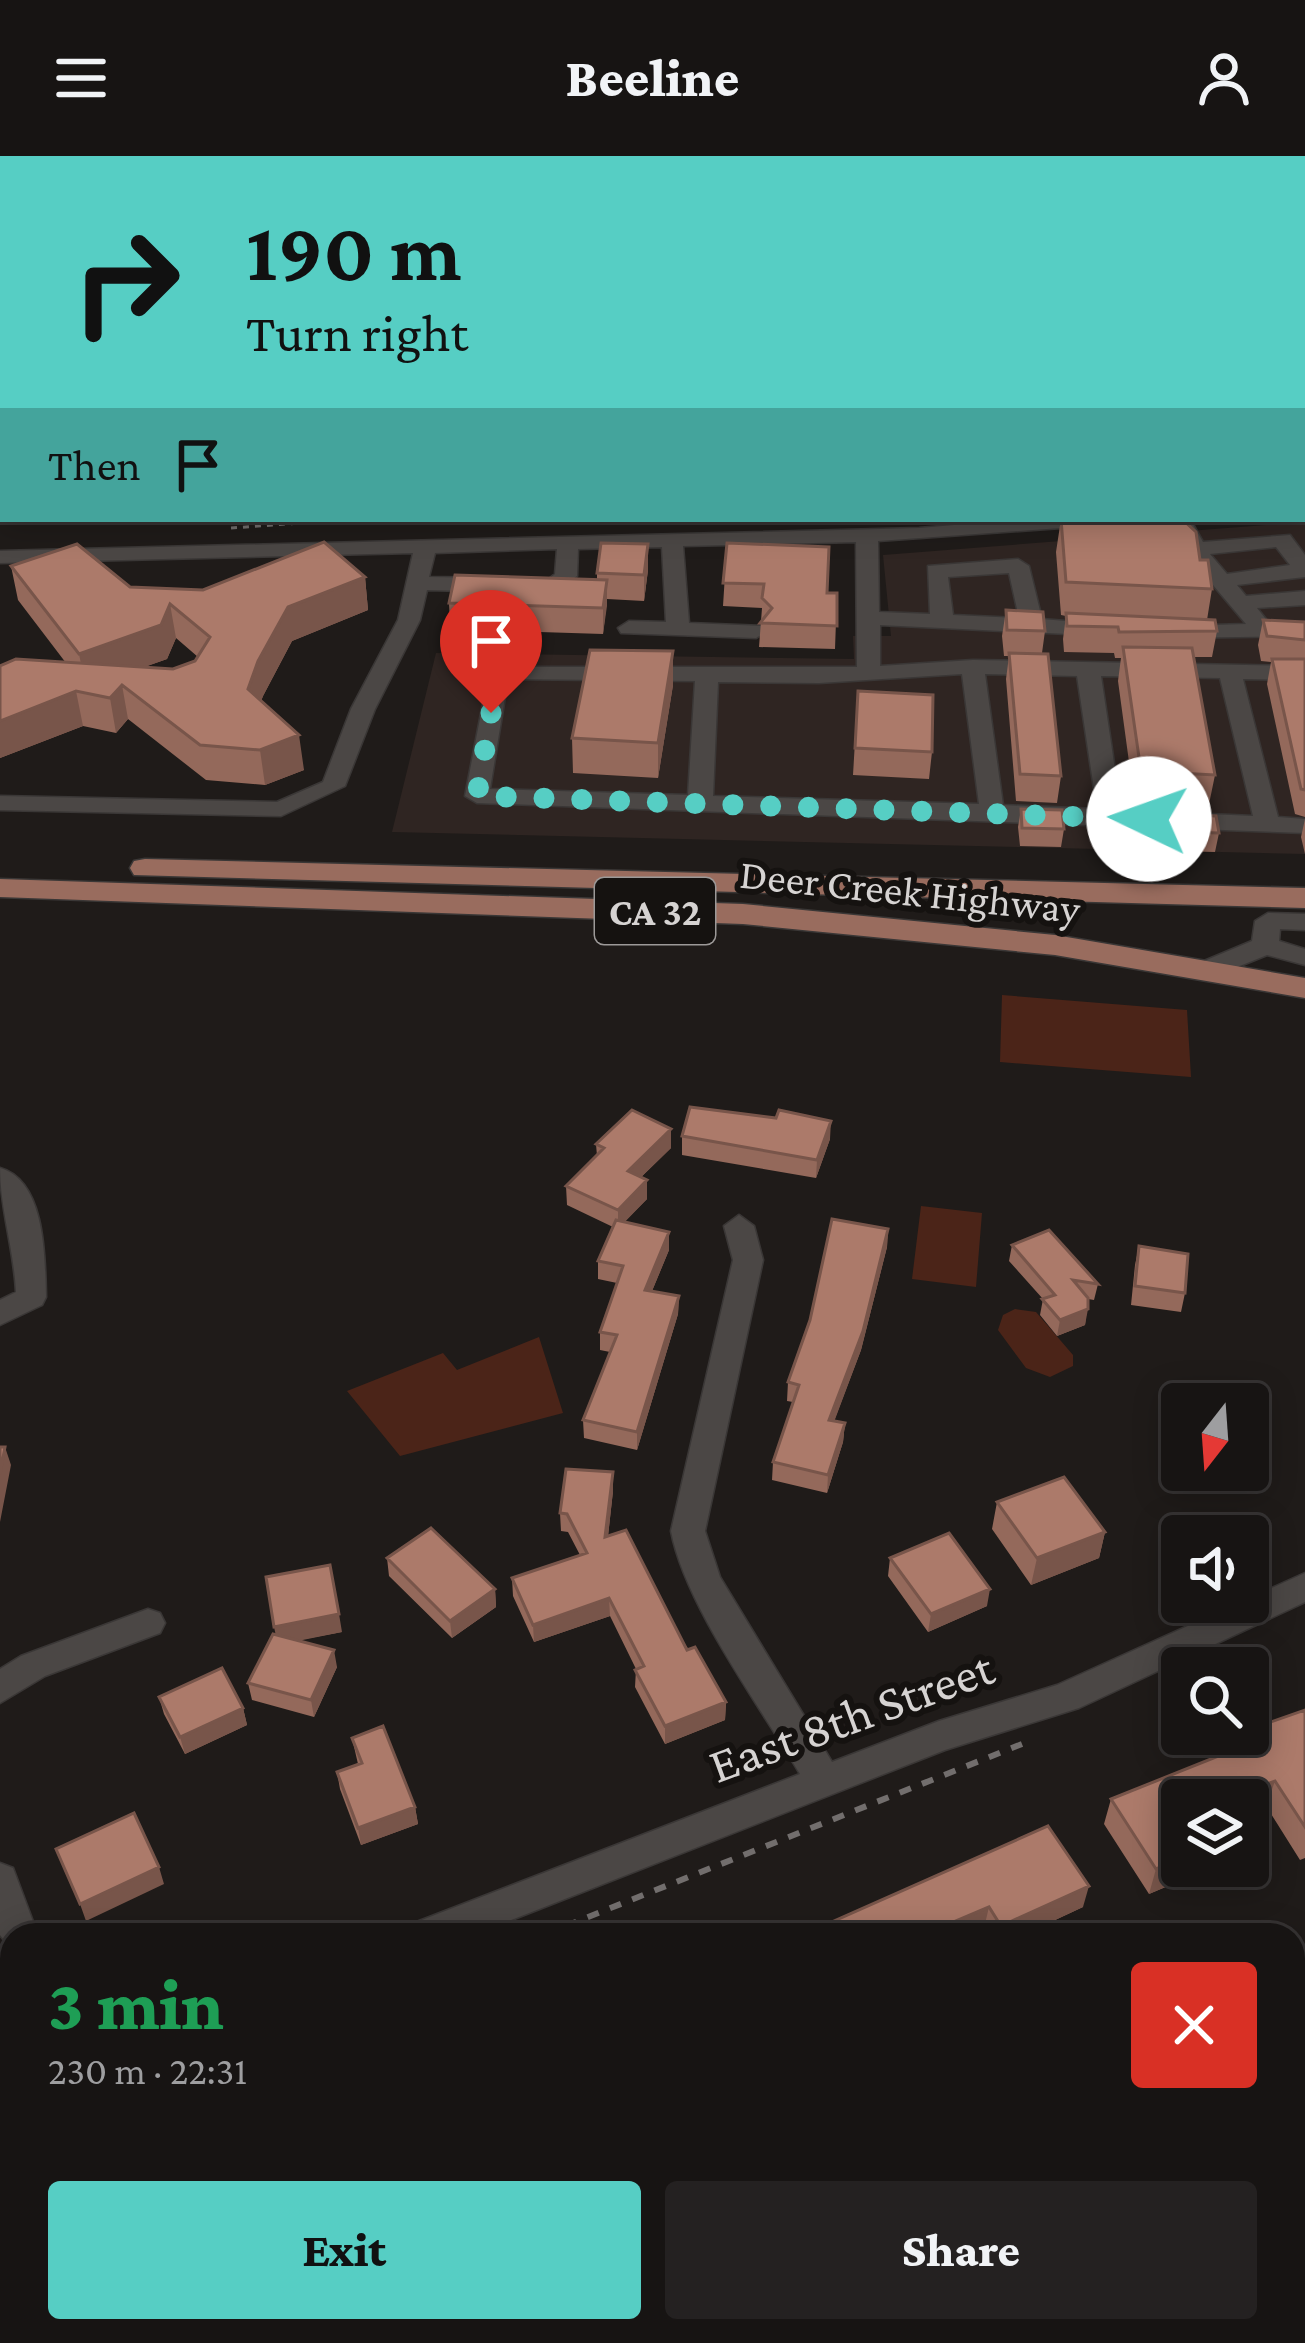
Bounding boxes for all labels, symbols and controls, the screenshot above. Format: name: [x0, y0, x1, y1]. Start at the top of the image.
icon: menu: [48, 45, 114, 111]
icon: person: [1191, 45, 1257, 111]
text: Beeline: [565, 48, 740, 108]
icon: right: [48, 204, 204, 360]
text: 190 m: [246, 205, 462, 298]
text: Turn right: [246, 303, 468, 363]
icon: arrive: [165, 432, 231, 498]
text: Then: [48, 440, 141, 490]
pin: [440, 590, 542, 713]
icon: arrive: [458, 608, 524, 674]
position arrow: [1086, 756, 1212, 882]
street label: Deer Creek Highway: [738, 850, 1083, 932]
road number: CA 32: [595, 878, 715, 944]
north arrow: [1161, 1383, 1269, 1491]
map controls: [1161, 1383, 1269, 1887]
button: sound: [1161, 1515, 1269, 1623]
street label: East 8th Street: [701, 1638, 1002, 1794]
button: search: [1161, 1647, 1269, 1755]
button: layers: [1161, 1779, 1269, 1887]
button: close: [1131, 1962, 1257, 2088]
text: 3 min: [48, 1964, 224, 2044]
text: 230 m · 22:31: [48, 2049, 247, 2092]
button: Exit: [48, 2181, 641, 2319]
button: Share: [665, 2181, 1257, 2319]

